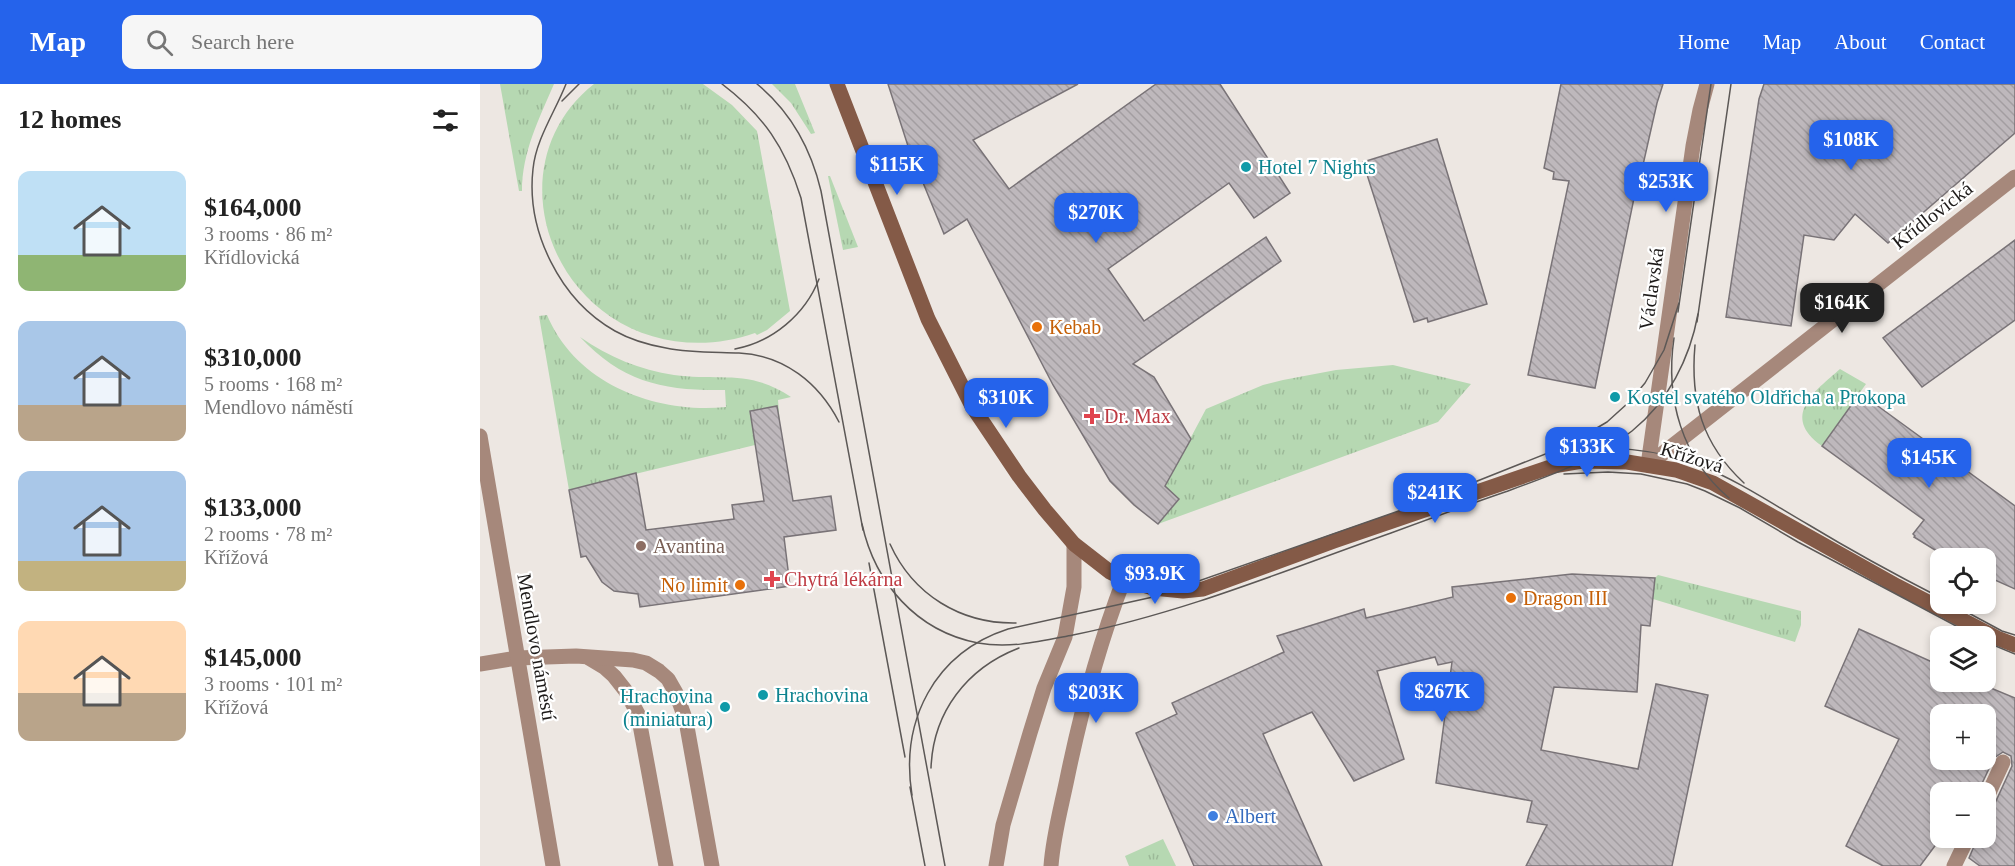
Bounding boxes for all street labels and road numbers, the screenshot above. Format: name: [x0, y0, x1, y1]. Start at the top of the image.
street label: Křídlovická: [1888, 177, 1977, 253]
street label: Václavská: [1634, 246, 1668, 332]
street label: Křížová: [1658, 437, 1726, 477]
street label: Mendlovo náměstí: [513, 572, 561, 723]

